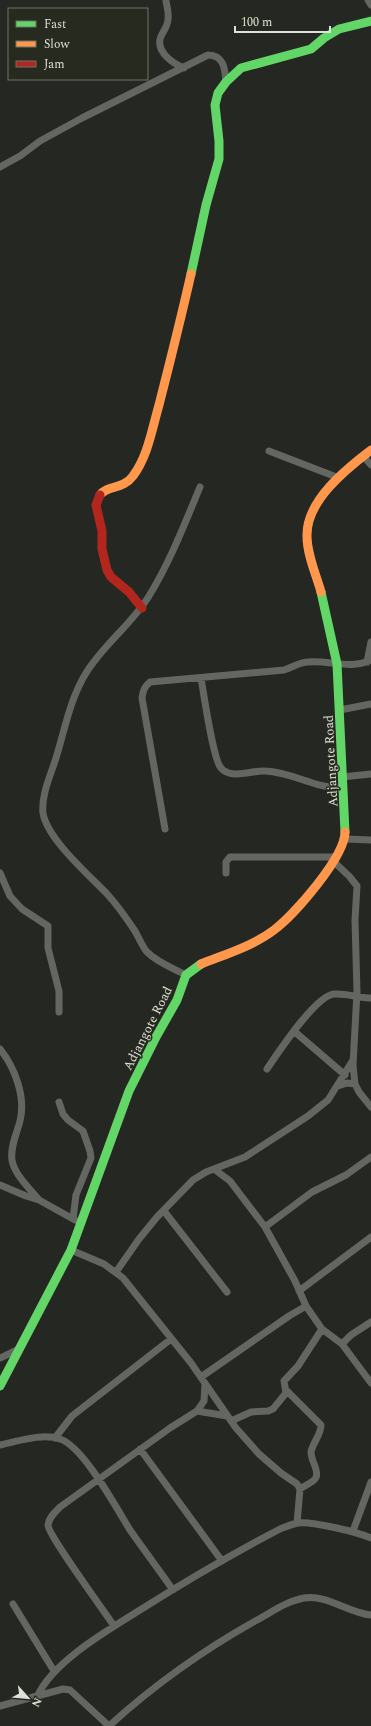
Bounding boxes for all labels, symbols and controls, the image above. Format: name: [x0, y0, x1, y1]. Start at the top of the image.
legend: [8, 8, 148, 80]
scale bar: [235, 8, 330, 34]
text: 100 m: [241, 13, 272, 32]
text: Fast: [44, 15, 66, 34]
text: Slow: [44, 35, 70, 54]
text: Jam: [44, 55, 65, 74]
street label: Adjangote Road: [319, 714, 343, 807]
street label: Adjangote Road: [118, 983, 178, 1074]
north arrow: [8, 1678, 48, 1718]
text: N: [27, 1694, 46, 1710]

